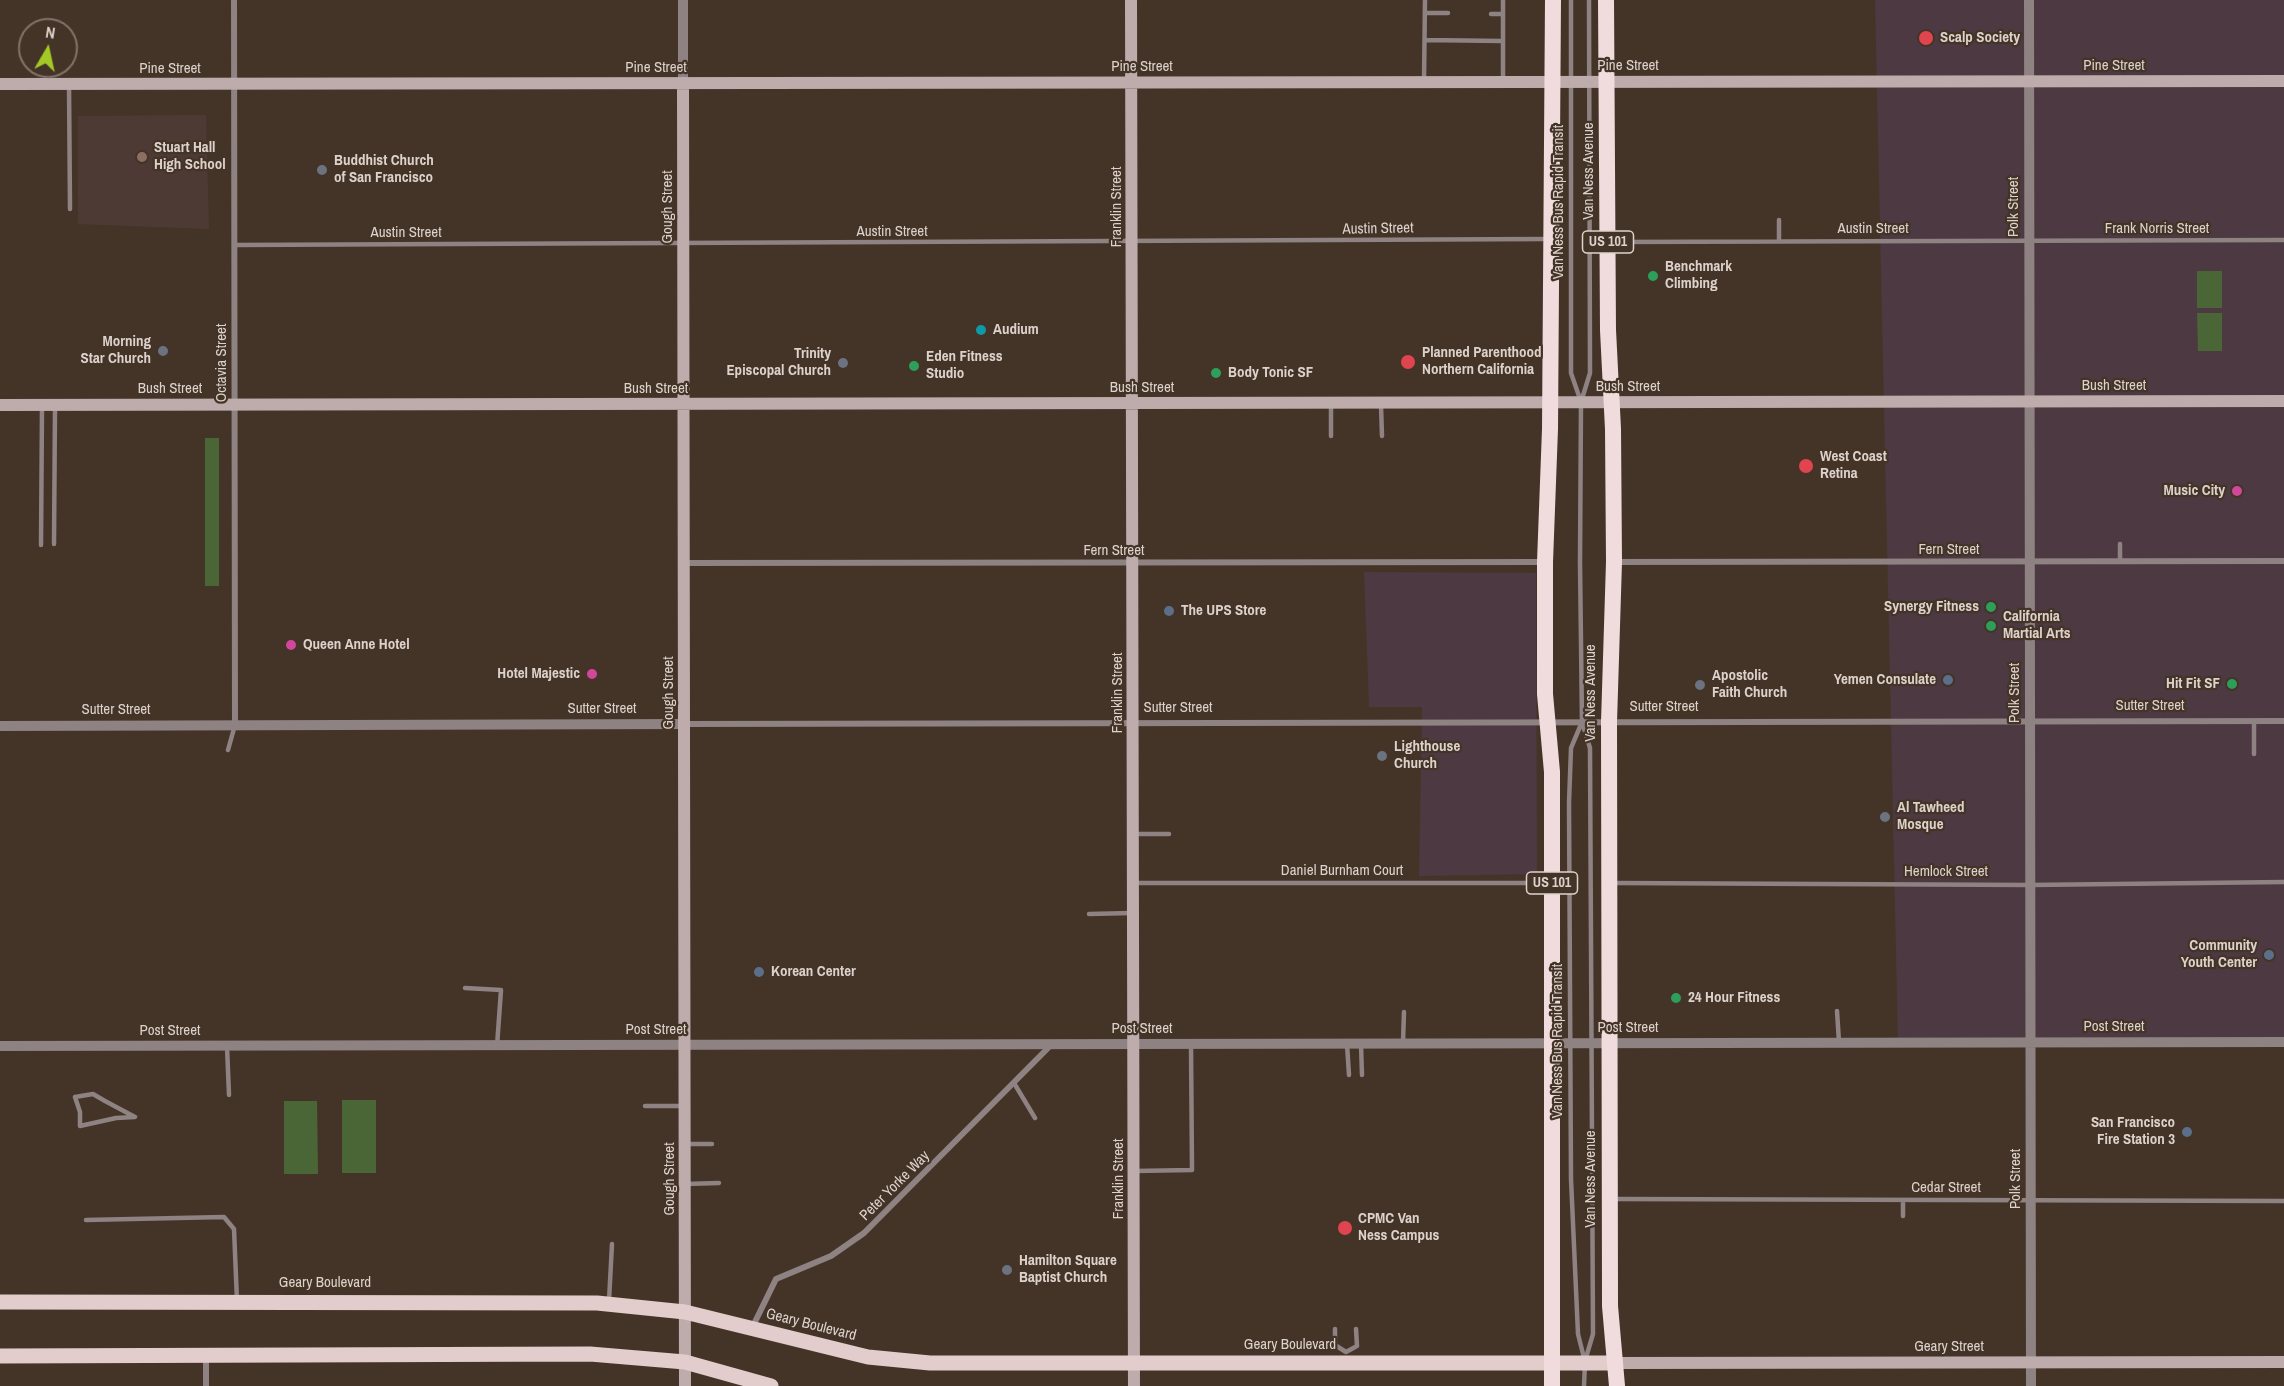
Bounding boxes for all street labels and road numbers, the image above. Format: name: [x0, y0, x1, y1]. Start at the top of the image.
street label: Pine Street: [1597, 57, 1659, 75]
street label: Pine Street: [2083, 57, 2145, 75]
street label: Pine Street: [1111, 58, 1173, 76]
street label: Pine Street: [625, 59, 687, 77]
street label: Pine Street: [139, 60, 201, 78]
street label: Van Ness Avenue: [1580, 122, 1598, 220]
street label: Van Ness Bus Rapid Transit: [1550, 125, 1568, 279]
street label: Franklin Street: [1108, 167, 1126, 247]
street label: Gough Street: [659, 170, 677, 244]
street label: Polk Street: [2005, 177, 2023, 237]
street label: Austin Street: [1342, 219, 1414, 239]
street label: Austin Street: [1837, 220, 1909, 238]
street label: Frank Norris Street: [2105, 220, 2209, 238]
street label: Austin Street: [856, 223, 928, 241]
street label: Austin Street: [370, 224, 442, 242]
road number: US 101: [1582, 231, 1634, 253]
street label: Octavia Street: [213, 324, 231, 402]
street label: Bush Street: [2082, 377, 2146, 395]
street label: Bush Street: [1596, 378, 1660, 396]
street label: Bush Street: [1110, 379, 1174, 397]
street label: Bush Street: [138, 380, 202, 398]
street label: Bush Street: [624, 380, 688, 398]
street label: Fern Street: [1919, 541, 1979, 559]
street label: Fern Street: [1084, 542, 1144, 560]
street label: Van Ness Avenue: [1582, 644, 1600, 742]
street label: Franklin Street: [1109, 653, 1127, 733]
street label: Gough Street: [660, 656, 678, 730]
street label: Polk Street: [2006, 663, 2024, 723]
street label: Sutter Street: [2115, 697, 2185, 715]
street label: Sutter Street: [1629, 698, 1699, 716]
street label: Sutter Street: [1143, 699, 1213, 717]
street label: Sutter Street: [567, 700, 637, 718]
street label: Sutter Street: [81, 701, 151, 719]
street label: Daniel Burnham Court: [1281, 862, 1403, 880]
street label: Hemlock Street: [1904, 863, 1988, 881]
road number: US 101: [1526, 872, 1578, 894]
street label: Van Ness Bus Rapid Transit: [1549, 964, 1567, 1118]
street label: Post Street: [2084, 1018, 2144, 1036]
street label: Post Street: [1598, 1019, 1658, 1037]
street label: Post Street: [1112, 1020, 1172, 1038]
street label: Post Street: [626, 1021, 686, 1039]
street label: Post Street: [140, 1022, 200, 1040]
street label: Van Ness Avenue: [1582, 1130, 1600, 1228]
street label: Franklin Street: [1110, 1139, 1128, 1219]
street label: Gough Street: [661, 1142, 679, 1216]
street label: Peter Yorke Way: [856, 1147, 934, 1225]
street label: Polk Street: [2007, 1149, 2025, 1209]
street label: Cedar Street: [1911, 1179, 1981, 1197]
street label: Geary Boulevard: [279, 1274, 371, 1292]
street label: Geary Boulevard: [764, 1305, 858, 1345]
street label: Geary Boulevard: [1244, 1336, 1336, 1354]
street label: Geary Street: [1914, 1338, 1984, 1356]

